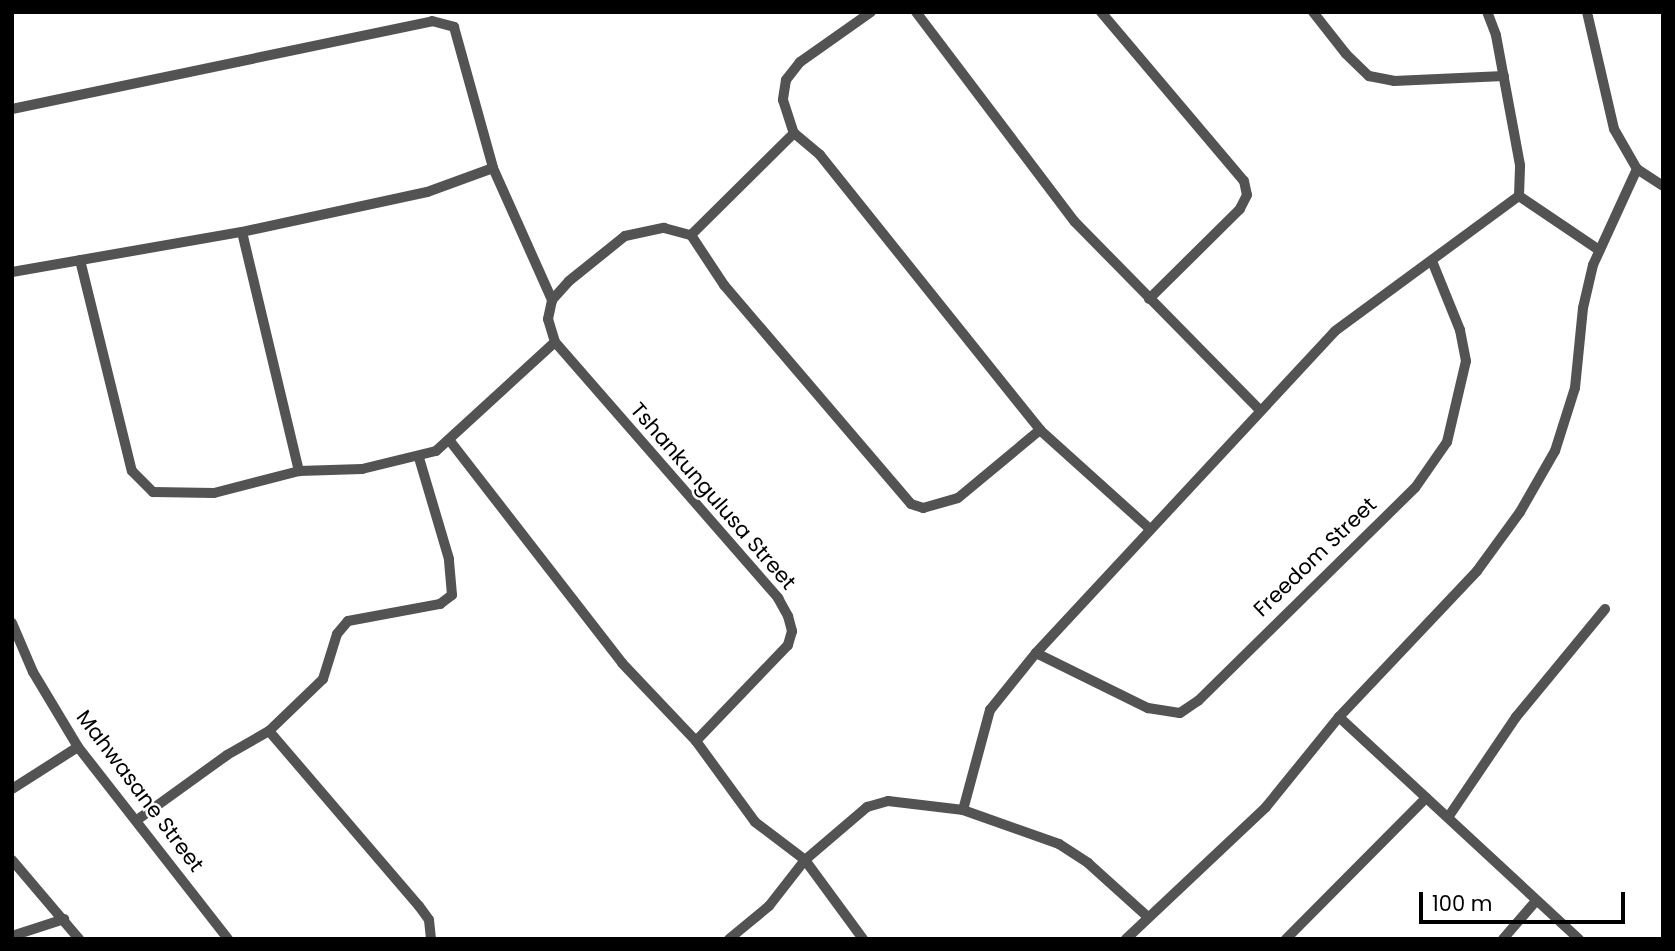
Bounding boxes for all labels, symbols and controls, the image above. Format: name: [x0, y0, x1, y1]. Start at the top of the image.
street label: Tshankungulusa Street: [625, 397, 801, 595]
street label: Freedom Street: [1248, 492, 1382, 622]
street label: Mahwasane Street: [71, 705, 209, 877]
scale bar: [1423, 878, 1630, 922]
text: 100 m: [1432, 889, 1492, 918]

